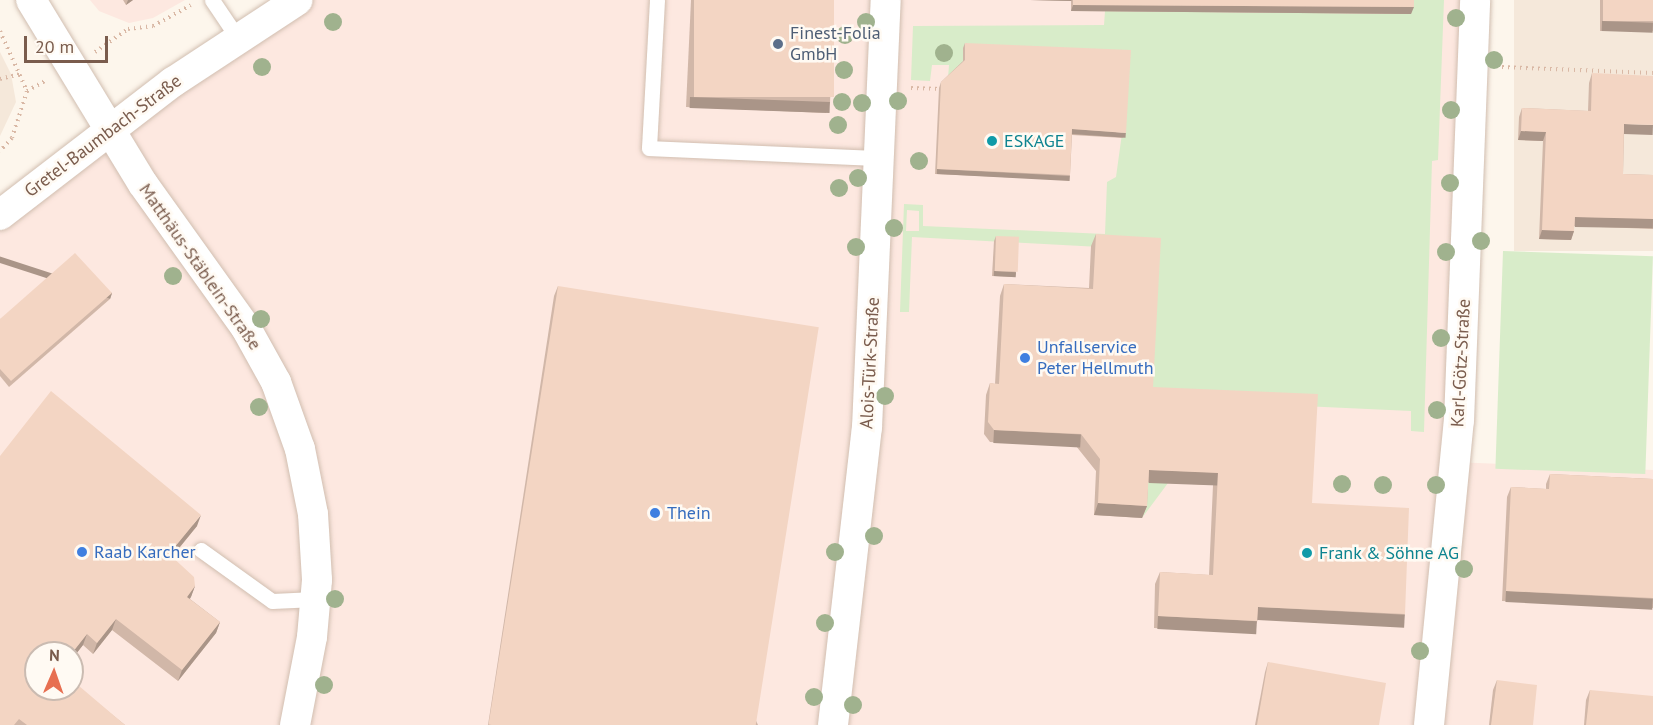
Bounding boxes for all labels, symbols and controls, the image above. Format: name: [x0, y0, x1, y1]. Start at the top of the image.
place label: Finest-Folia GmbH: [790, 23, 881, 66]
scale bar: [27, 24, 111, 62]
text: 20 m: [35, 35, 74, 58]
marker: Finest-Folia GmbH: [771, 37, 785, 51]
street label: Gretel-Baumbach-Straße: [20, 70, 186, 202]
place label: ESKAGE: [1004, 130, 1064, 152]
marker: ESKAGE: [985, 134, 999, 148]
street label: Matthäus-Stäblein-Straße: [134, 180, 266, 354]
street label: Alois-Türk-Straße: [856, 297, 884, 429]
street label: Karl-Götz-Straße: [1447, 298, 1475, 428]
place label: Unfallservice Peter Hellmuth: [1037, 337, 1154, 380]
marker: Unfallservice Peter Hellmuth: [1018, 351, 1032, 365]
place label: Thein: [667, 502, 711, 524]
marker: Thein: [648, 506, 662, 520]
place label: Raab Karcher: [94, 541, 196, 563]
place label: Frank & Söhne AG: [1319, 542, 1460, 564]
marker: Raab Karcher: [75, 545, 89, 559]
marker: Frank & Söhne AG: [1300, 546, 1314, 560]
north arrow: [24, 641, 84, 701]
text: N: [49, 645, 60, 665]

